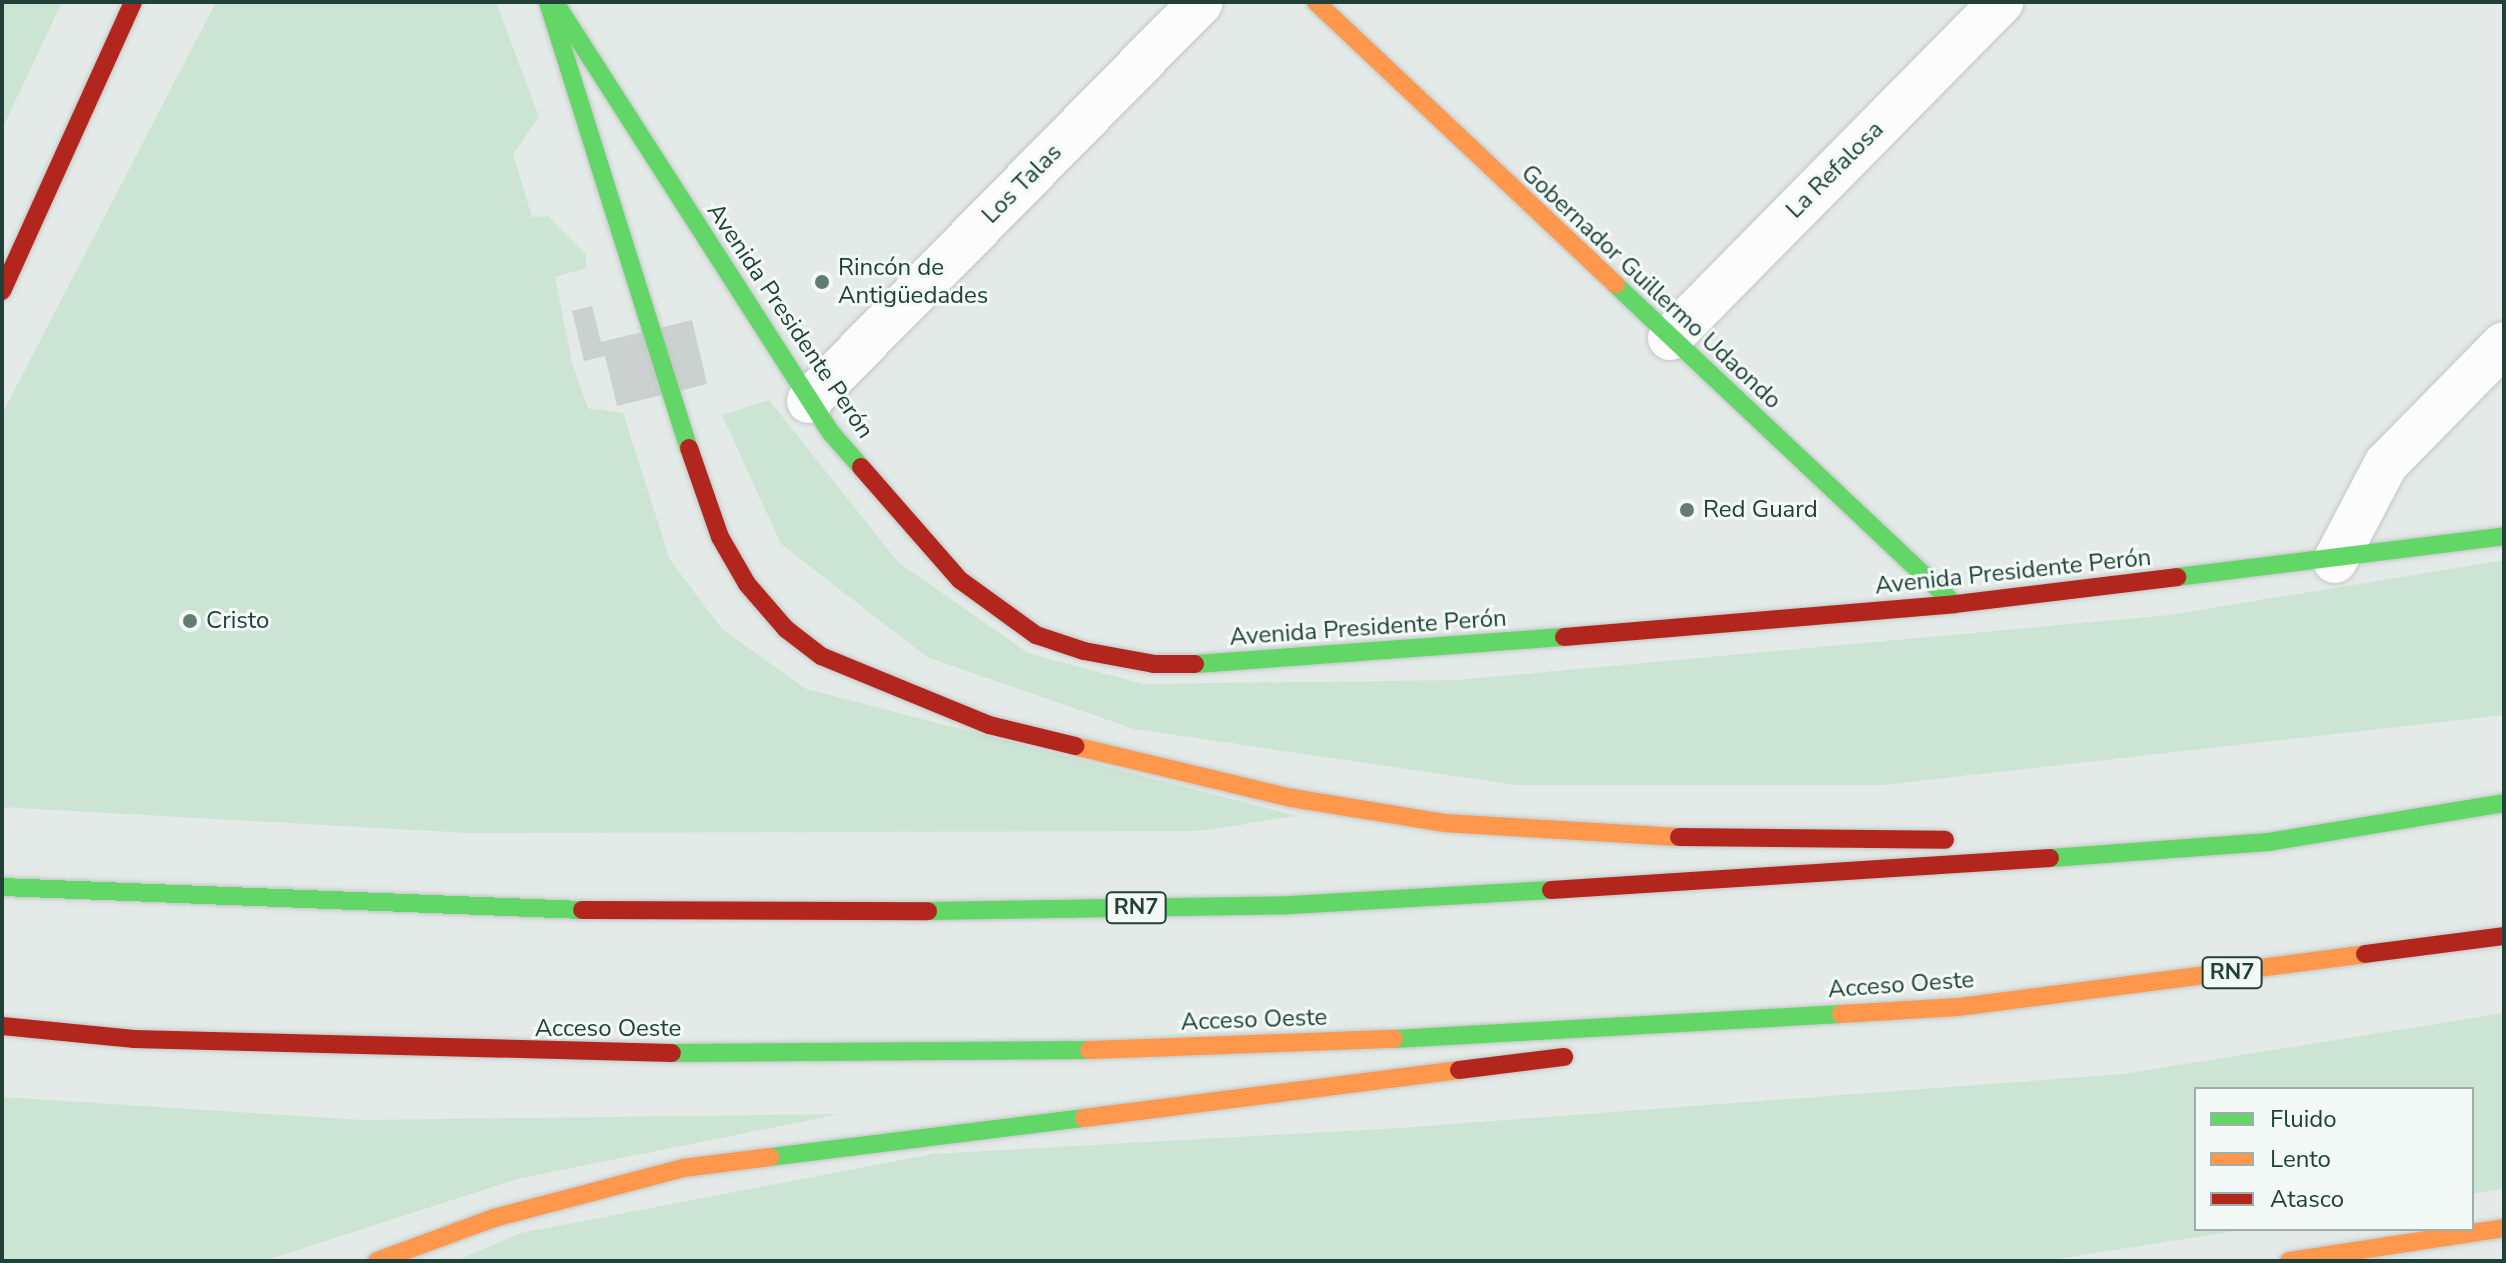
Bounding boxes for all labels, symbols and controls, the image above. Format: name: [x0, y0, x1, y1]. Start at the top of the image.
street label: La Refalosa: [1780, 115, 1890, 225]
street label: Los Talas: [976, 138, 1068, 230]
street label: Gobernador Guillermo Udaondo: [1515, 159, 1787, 415]
street label: Avenida Presidente Perón: [700, 198, 880, 444]
place label: Rincón de Antigüedades: [838, 254, 988, 310]
marker: Rincón de Antigüedades: [813, 273, 831, 291]
place label: Red Guard: [1703, 496, 1818, 524]
marker: Red Guard: [1678, 501, 1696, 519]
street label: Avenida Presidente Perón: [1873, 543, 2153, 601]
street label: Avenida Presidente Perón: [1229, 604, 1507, 652]
place label: Cristo: [206, 607, 269, 635]
marker: Cristo: [181, 612, 199, 630]
road number: RN7: [1104, 890, 1168, 926]
road number: RN7: [2200, 955, 2264, 991]
street label: Acceso Oeste: [1827, 966, 1975, 1004]
street label: Acceso Oeste: [1180, 1003, 1328, 1037]
street label: Acceso Oeste: [535, 1015, 681, 1043]
legend: [2194, 1087, 2474, 1231]
text: Fluido: [2270, 1103, 2337, 1135]
text: Lento: [2270, 1143, 2331, 1175]
text: Atasco: [2270, 1183, 2344, 1215]

